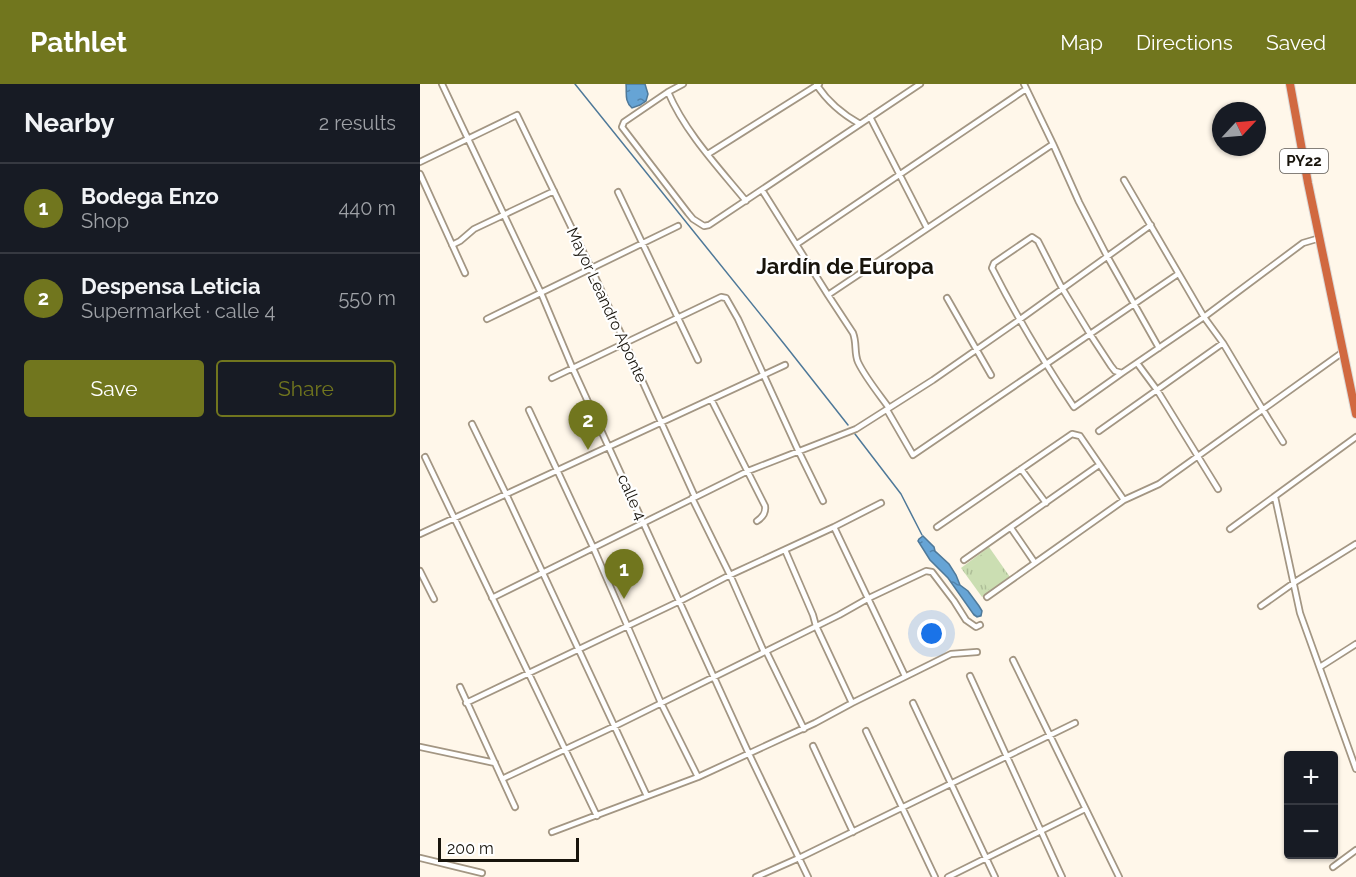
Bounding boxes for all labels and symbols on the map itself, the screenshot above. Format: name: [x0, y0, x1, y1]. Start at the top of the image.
north arrow: [1212, 102, 1266, 156]
road number: PY22: [1280, 149, 1328, 173]
street label: Mayor Leandro Aponte: [563, 225, 651, 385]
district label: Jardín de Europa: [756, 253, 934, 279]
pin: 2: [568, 400, 608, 450]
street label: calle 4: [613, 471, 651, 523]
pin: 1: [604, 550, 644, 599]
your location: [917, 619, 946, 648]
scale bar: [438, 835, 579, 862]

